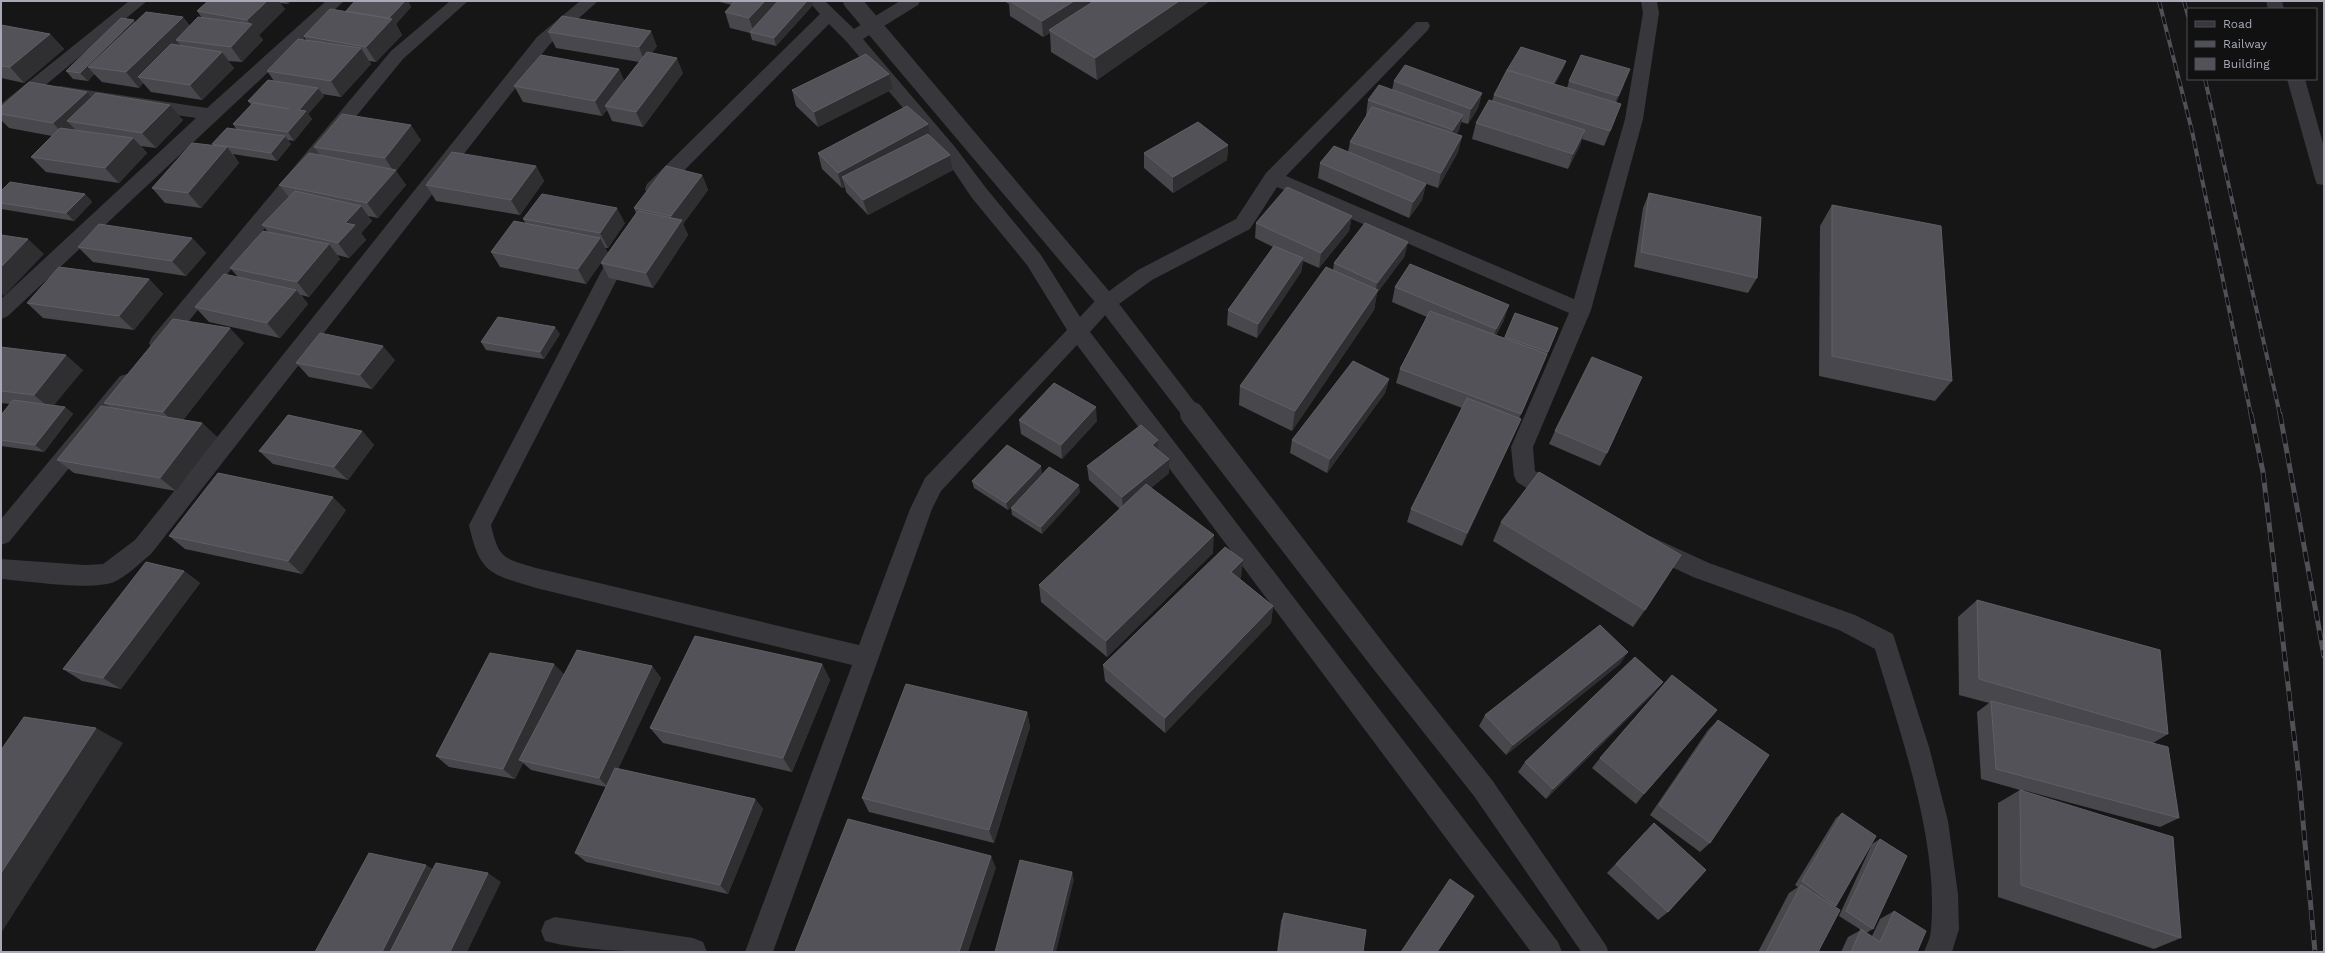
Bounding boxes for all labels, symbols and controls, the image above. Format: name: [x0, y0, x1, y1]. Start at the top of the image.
legend: [2187, 8, 2317, 80]
text: Road: [2223, 17, 2252, 31]
text: Railway: [2223, 37, 2268, 51]
text: Building: [2223, 57, 2270, 71]

